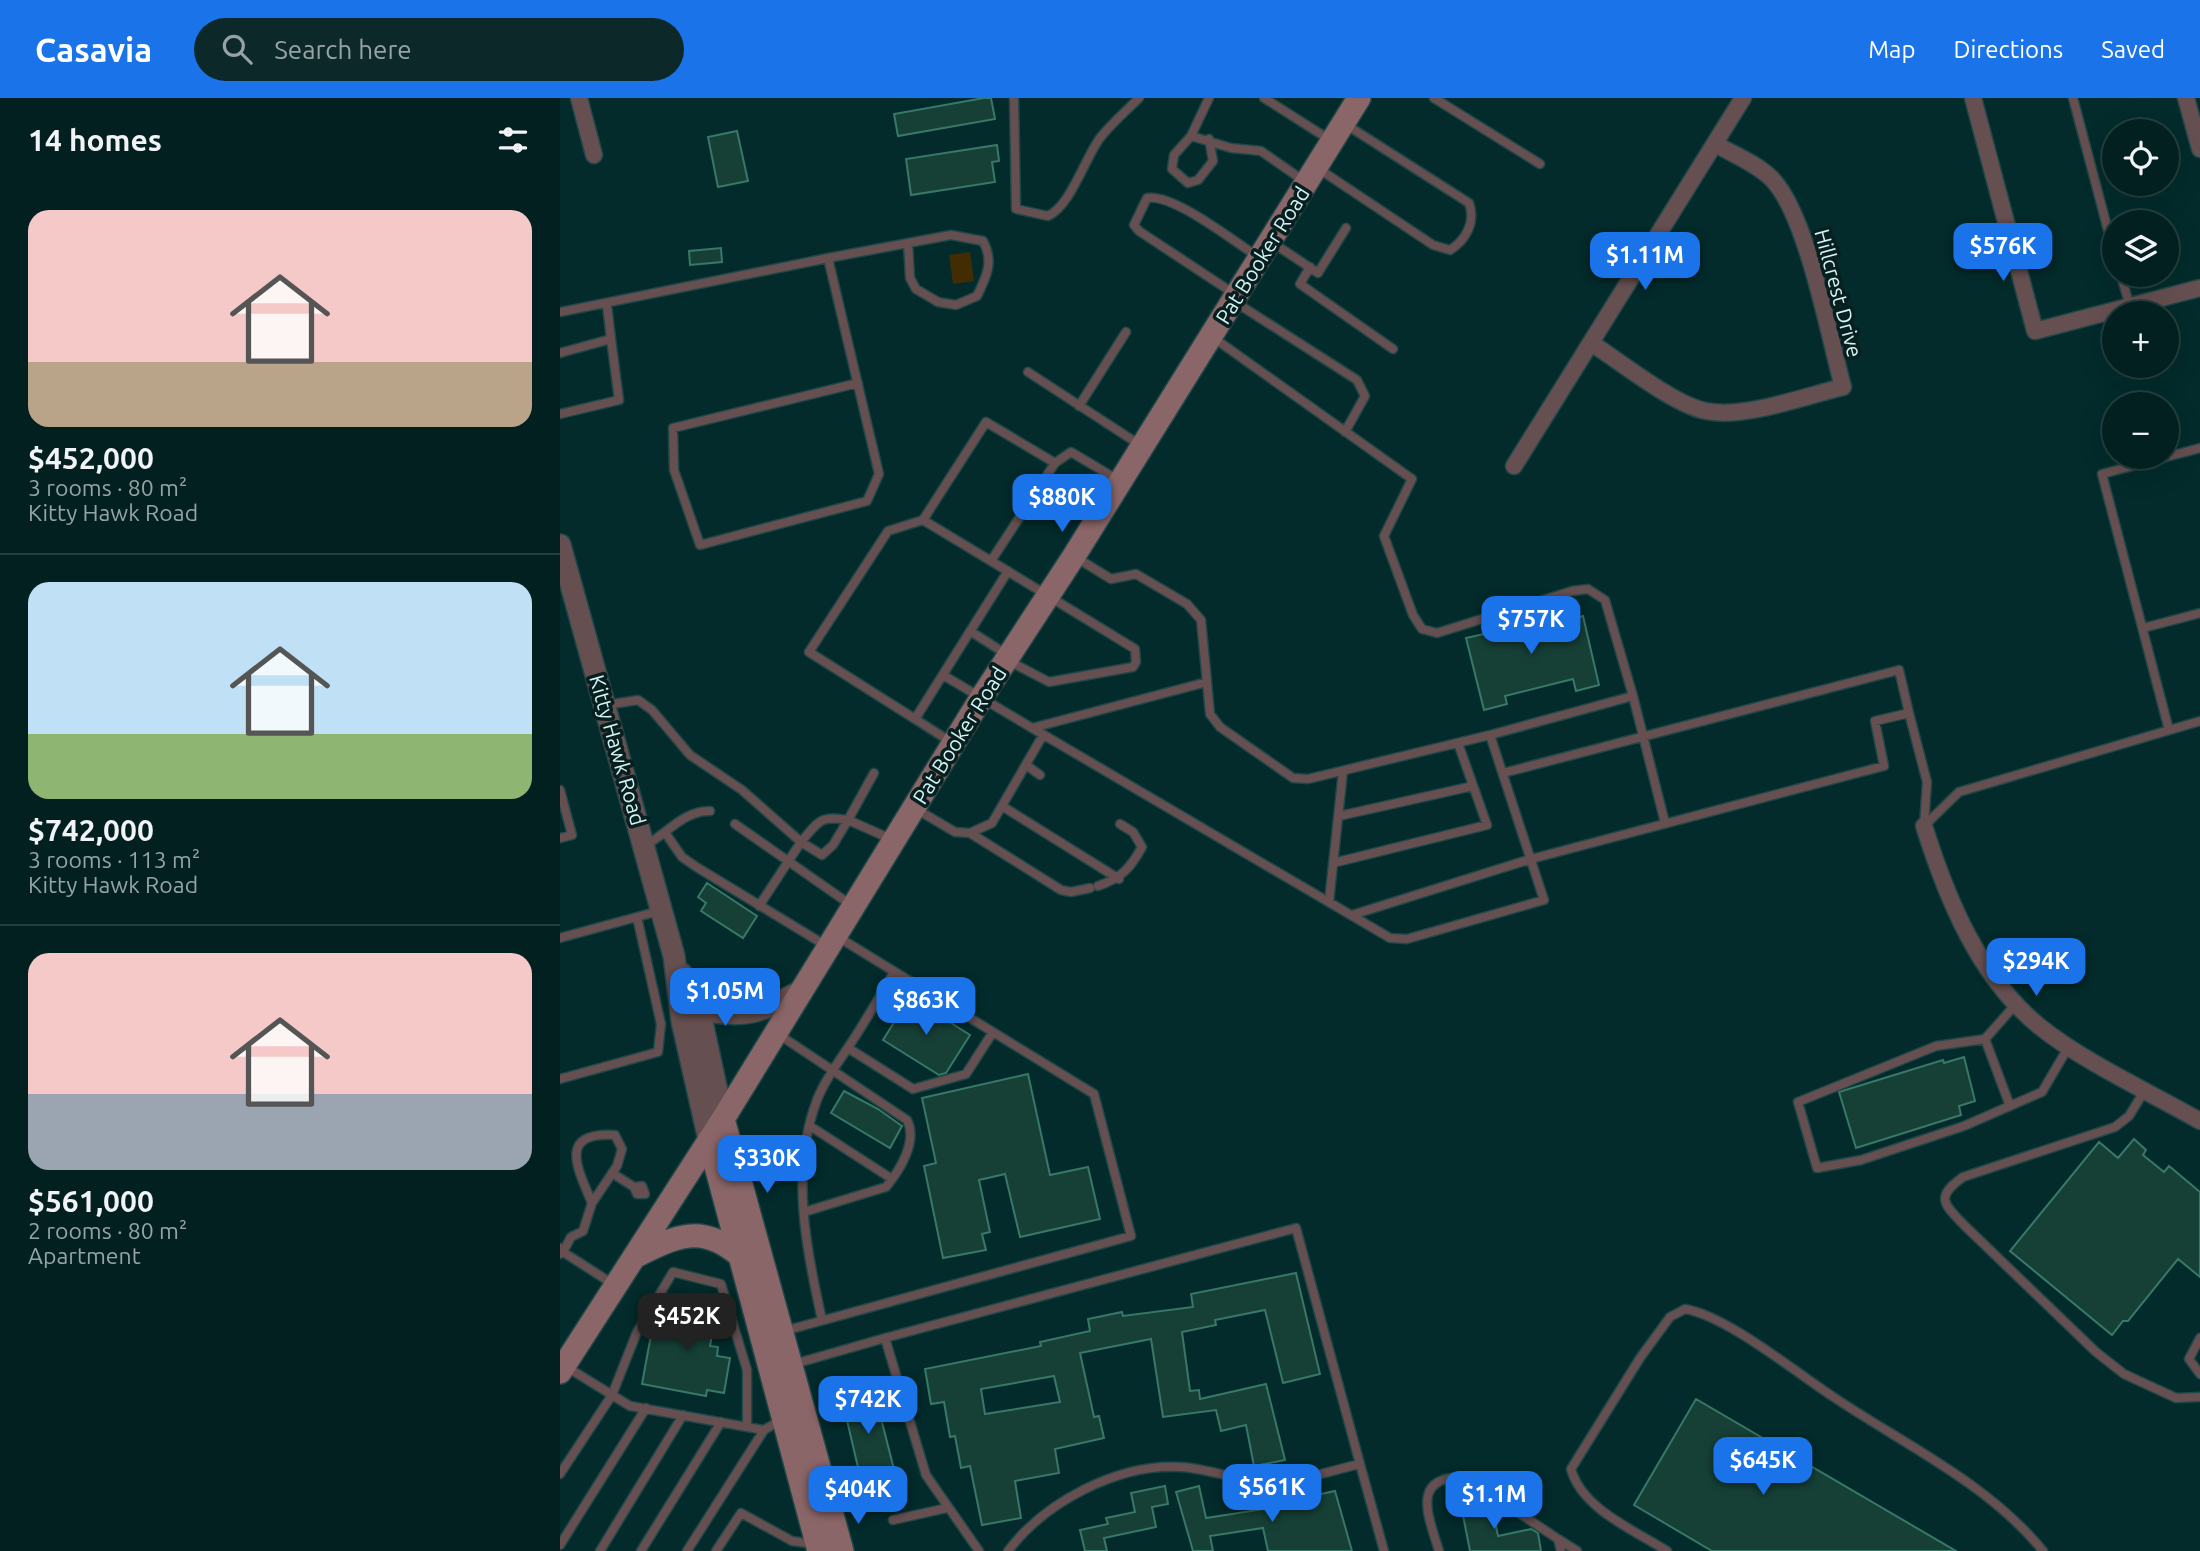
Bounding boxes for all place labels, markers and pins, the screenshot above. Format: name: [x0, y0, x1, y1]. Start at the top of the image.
pin: $576K: [1954, 223, 2052, 283]
pin: $1.11M: [1588, 232, 1702, 292]
pin: $880K: [1013, 474, 1111, 534]
pin: $757K: [1482, 596, 1580, 656]
pin: $294K: [1987, 939, 2085, 998]
pin: $1.05M: [668, 968, 782, 1028]
pin: $863K: [877, 978, 975, 1037]
pin: $330K: [718, 1136, 816, 1195]
pin: $452K: [638, 1294, 736, 1353]
pin: $742K: [819, 1376, 917, 1436]
pin: $645K: [1714, 1438, 1812, 1497]
pin: $561K: [1223, 1464, 1321, 1524]
pin: $404K: [809, 1466, 907, 1526]
pin: $1.1M: [1445, 1472, 1543, 1531]

